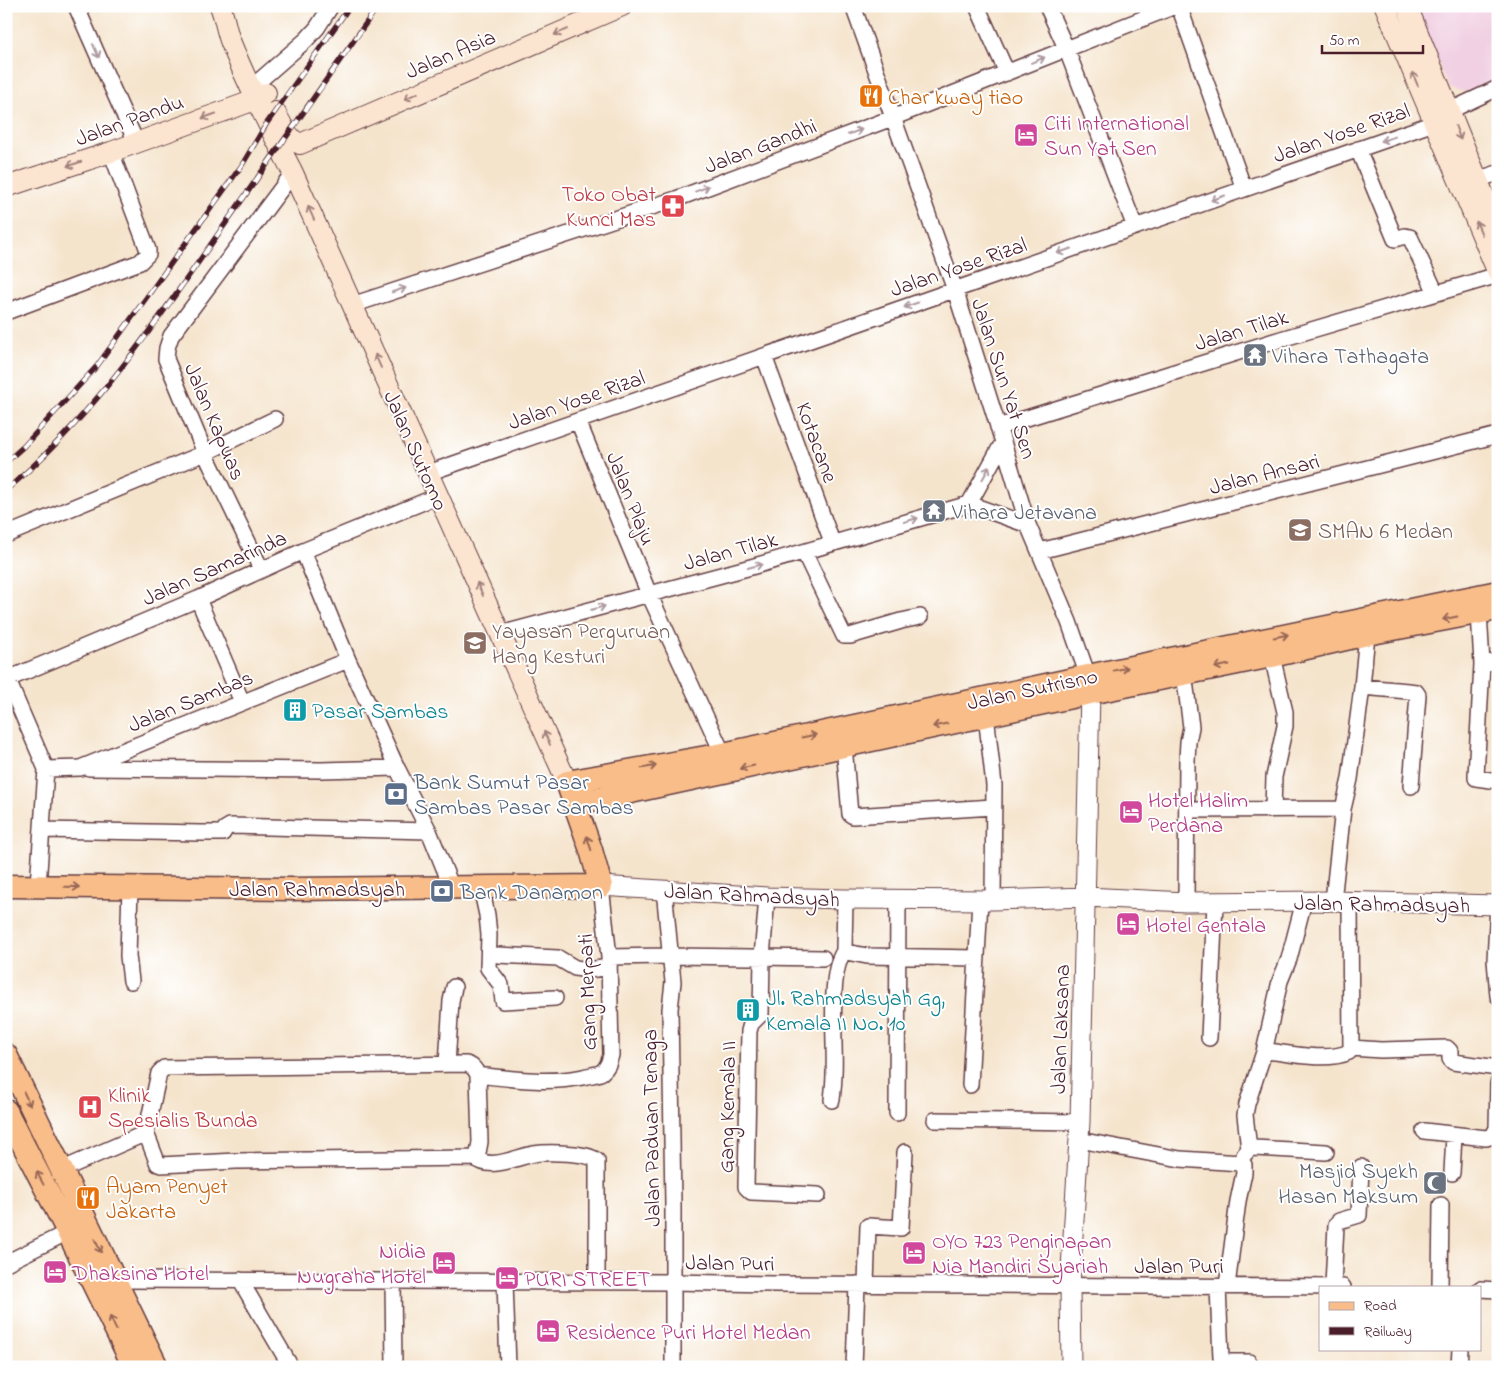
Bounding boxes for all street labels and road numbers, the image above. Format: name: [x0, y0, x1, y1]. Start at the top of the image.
street label: Jalan Asia: [401, 22, 501, 89]
street label: Jalan Pandu: [71, 87, 189, 156]
street label: Jalan Yose Rizal: [1269, 96, 1415, 173]
street label: Jalan Gandhi: [700, 112, 822, 184]
street label: Jalan Yose Rizal: [886, 230, 1032, 307]
street label: Jalan Sun Yat Sen: [961, 294, 1043, 463]
street label: Jalan Tilak: [1191, 302, 1293, 361]
street label: Jalan Kapuas: [174, 359, 252, 486]
street label: Jalan Yose Rizal: [504, 363, 650, 440]
street label: Jalan Sutomo: [374, 386, 455, 516]
street label: Kotacane: [786, 398, 845, 488]
street label: Jalan Plaju: [596, 447, 662, 551]
street label: Jalan Ansari: [1206, 447, 1323, 505]
street label: Jalan Samarinda: [138, 524, 293, 616]
street label: Jalan Tilak: [680, 525, 782, 581]
street label: Jalan Sutrisno: [964, 661, 1101, 720]
street label: Jalan Sambas: [124, 663, 258, 742]
street label: Jalan Rahmadsyah: [229, 875, 405, 908]
street label: Jalan Rahmadsyah: [663, 876, 841, 919]
street label: Jalan Rahmadsyah: [1294, 888, 1470, 925]
street label: Gang Merpati: [571, 933, 608, 1051]
street label: Jalan Laksana: [1044, 964, 1080, 1095]
street label: Jalan Paduan Tenaga: [635, 1029, 672, 1227]
street label: Gang Kemala II: [712, 1040, 747, 1174]
street label: Jalan Puri: [685, 1248, 775, 1282]
street label: Jalan Puri: [1134, 1252, 1224, 1284]

